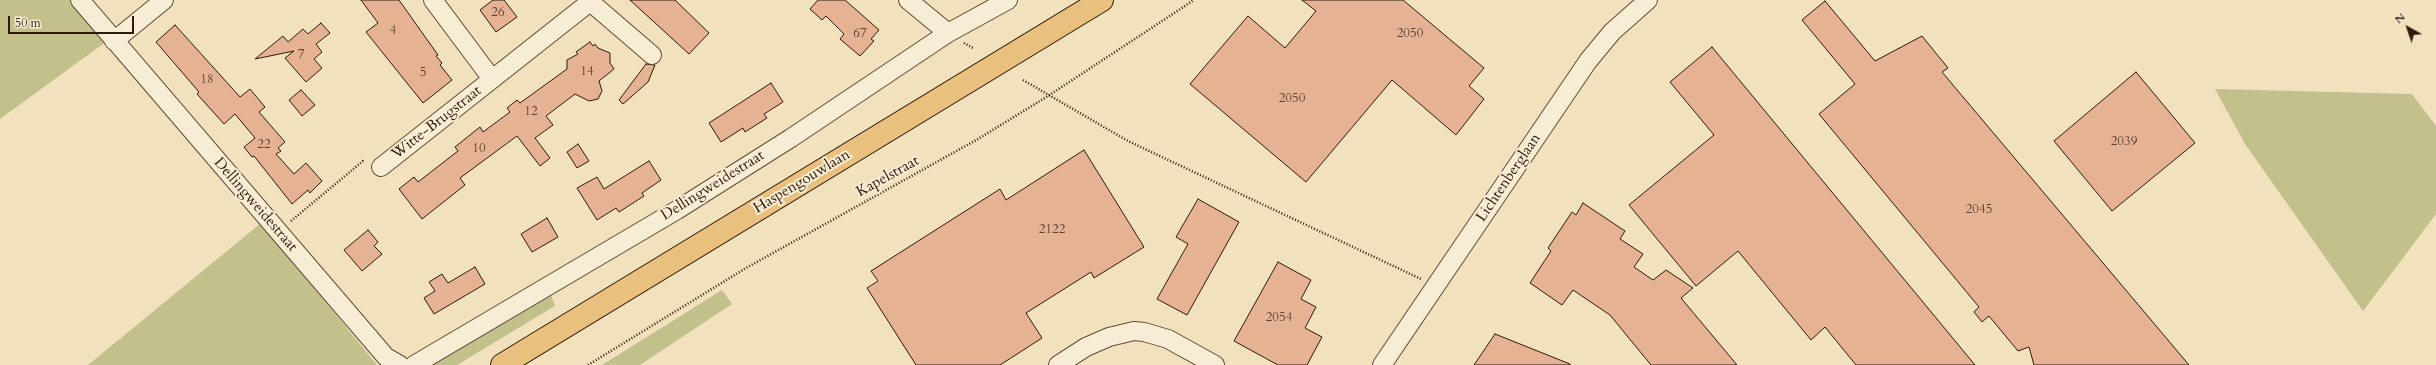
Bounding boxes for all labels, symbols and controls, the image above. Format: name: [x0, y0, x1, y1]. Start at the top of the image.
house number: 26: [491, 5, 505, 21]
scale bar: [10, 8, 136, 34]
north arrow: [2388, 8, 2428, 48]
text: N: [2391, 10, 2408, 27]
text: 50 m: [15, 15, 41, 31]
house number: 4: [390, 23, 396, 39]
house number: 67: [853, 26, 867, 42]
house number: 2050: [1397, 26, 1423, 42]
house number: 7: [298, 47, 304, 63]
house number: 14: [580, 64, 594, 80]
house number: 5: [420, 65, 426, 81]
house number: 18: [200, 72, 214, 88]
street label: Witte-Brugstraat: [389, 82, 485, 164]
house number: 2050: [1279, 91, 1305, 107]
house number: 12: [524, 104, 538, 120]
street label: Lichtenberglaan: [1473, 130, 1545, 226]
house number: 2039: [2111, 134, 2137, 150]
house number: 22: [257, 137, 271, 153]
house number: 10: [472, 141, 486, 157]
street label: Haspengouwlaan: [750, 146, 854, 218]
street label: Dellingweidestraat: [658, 147, 768, 225]
street label: Kapelstraat: [853, 152, 923, 202]
street label: Dellingweidestraat: [209, 154, 301, 256]
house number: 2045: [1966, 202, 1992, 218]
house number: 2122: [1039, 222, 1065, 238]
house number: 2054: [1266, 310, 1292, 326]

